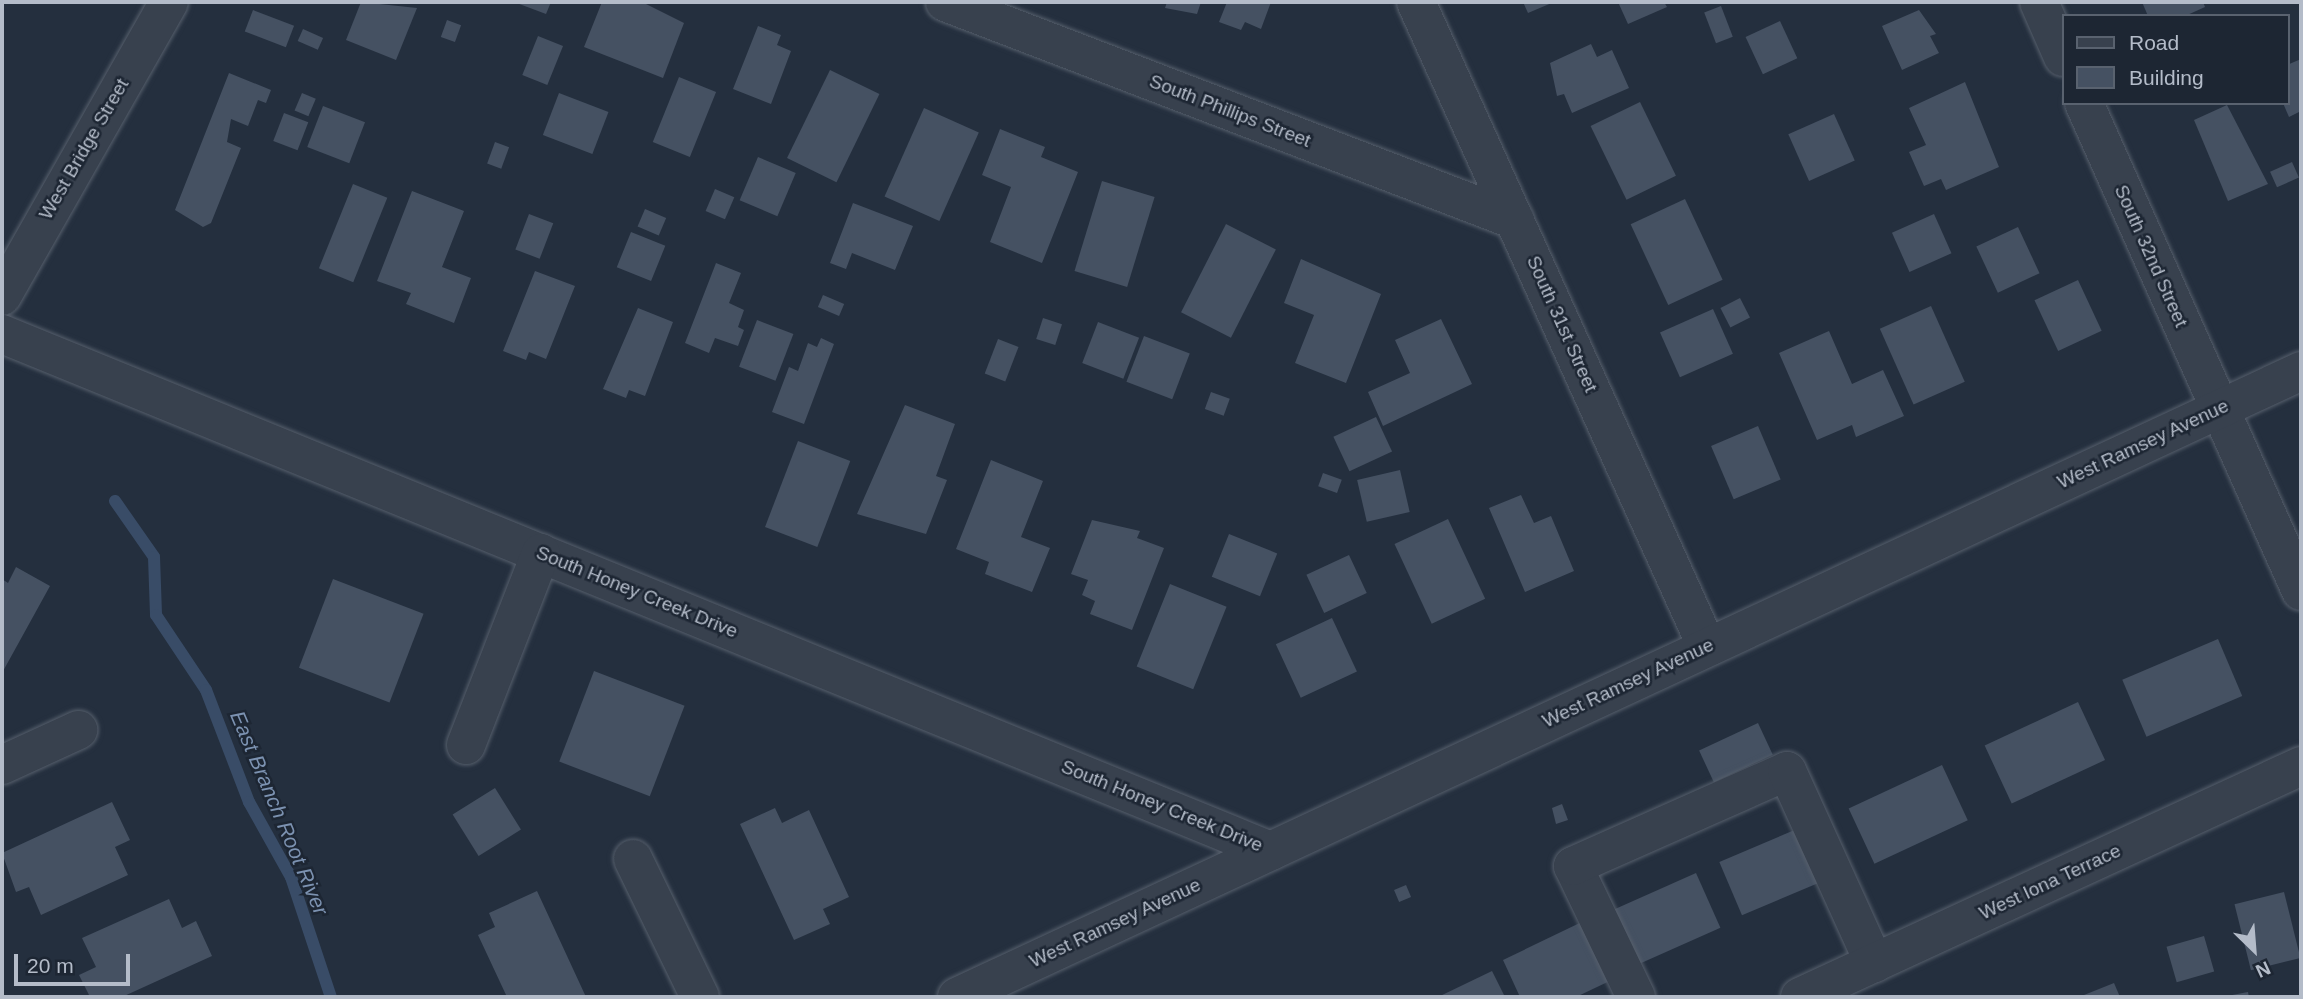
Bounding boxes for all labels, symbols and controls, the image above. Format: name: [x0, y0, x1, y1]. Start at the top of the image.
legend: [2062, 14, 2289, 105]
text: Road: [2129, 31, 2179, 54]
text: Building: [2129, 66, 2204, 89]
street label: South Phillips Street: [1146, 70, 1314, 152]
street label: West Bridge Street: [34, 74, 134, 224]
street label: South 32nd Street: [2109, 181, 2193, 331]
street label: South 31st Street: [1522, 252, 1602, 396]
street label: West Ramsey Avenue: [2053, 394, 2233, 494]
street label: South Honey Creek Drive: [533, 541, 741, 643]
street label: West Ramsey Avenue: [1538, 633, 1718, 733]
water label: East Branch Root River: [225, 707, 333, 919]
street label: South Honey Creek Drive: [1058, 755, 1266, 857]
street label: West Iona Terrace: [1975, 839, 2125, 925]
street label: West Ramsey Avenue: [1025, 873, 1205, 973]
north arrow: [2219, 915, 2289, 985]
scale bar: [18, 940, 133, 984]
text: 20 m: [27, 954, 74, 977]
text: N: [2252, 957, 2274, 982]

